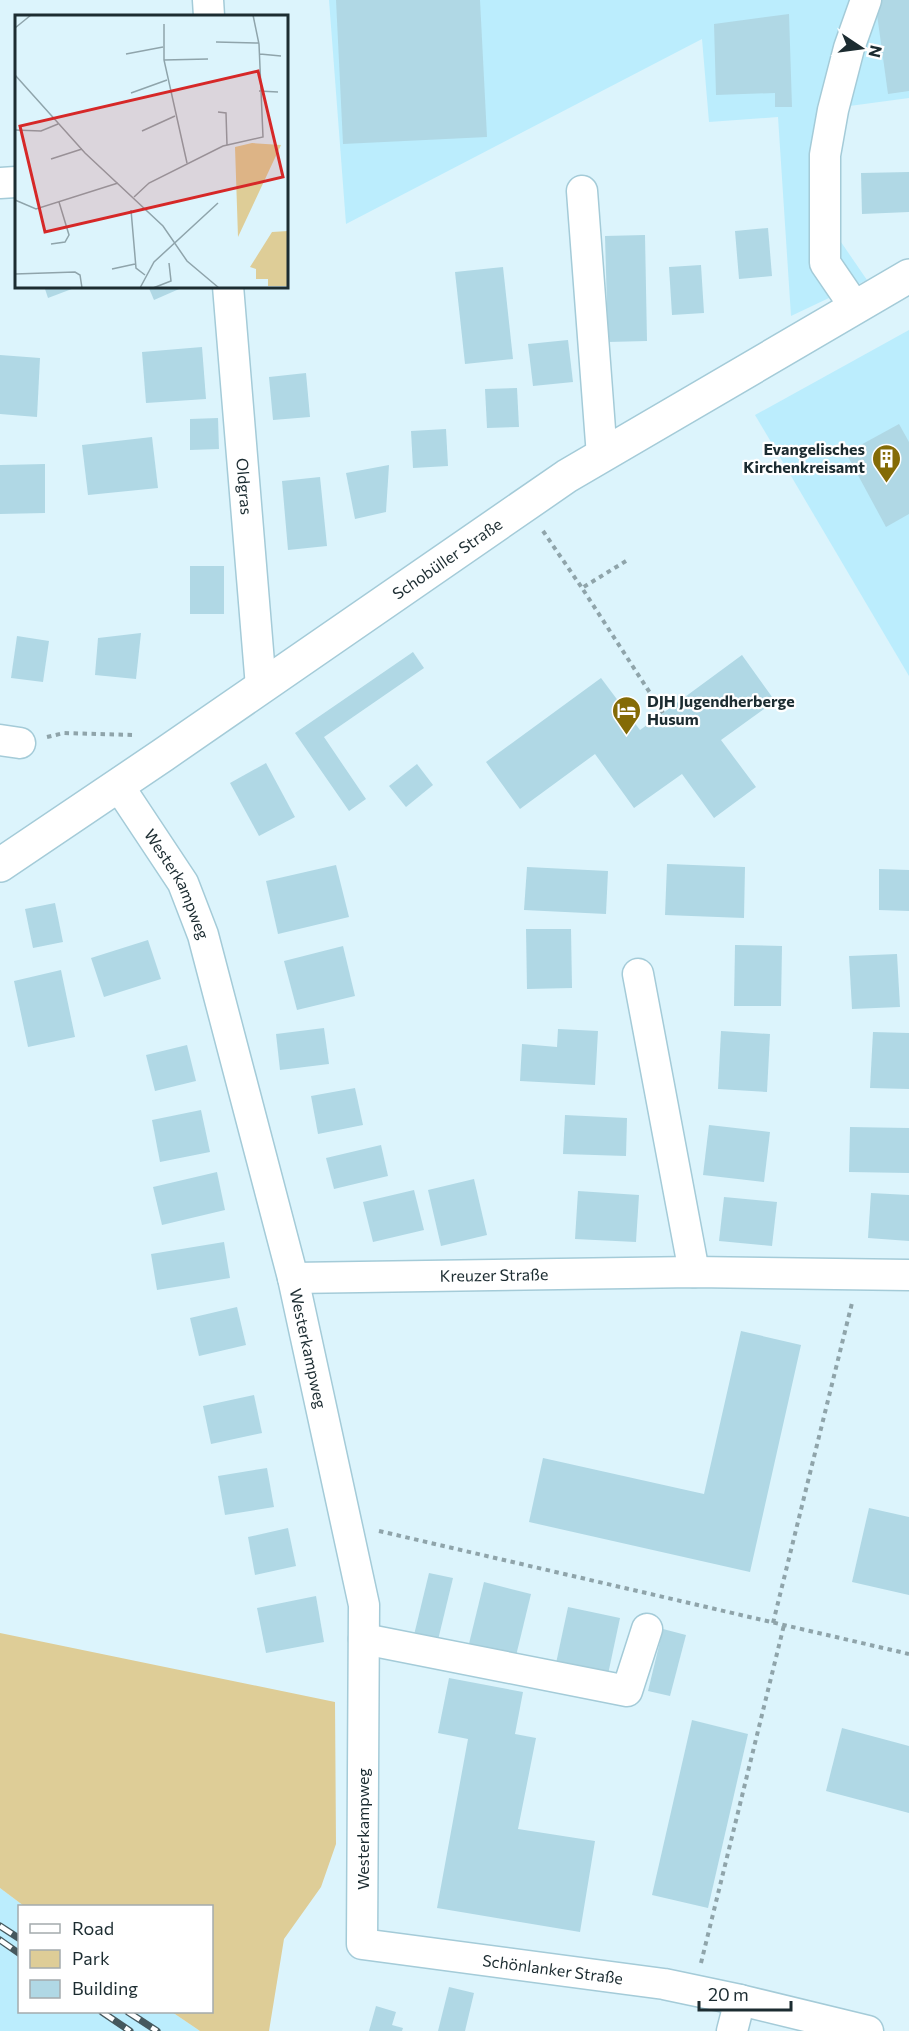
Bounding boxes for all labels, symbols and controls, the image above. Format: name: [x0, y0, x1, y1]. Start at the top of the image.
inset map: [15, 15, 288, 288]
north arrow: [831, 18, 891, 78]
text: N: [865, 44, 887, 59]
place label: Evangelisches Kirchenkreisamt: [743, 439, 865, 476]
building icon: Evangelisches Kirchenkreisamt: [870, 442, 902, 484]
street label: Oldgras: [233, 457, 257, 515]
street label: Schobüller Straße: [388, 514, 505, 603]
place label: DJH Jugendherberge Husum: [647, 691, 795, 728]
hotel icon: DJH Jugendherberge Husum: [610, 694, 642, 736]
street label: Westerkampweg: [141, 825, 214, 942]
street label: Kreuzer Straße: [439, 1264, 548, 1285]
street label: Westerkampweg: [287, 1287, 331, 1410]
street label: Westerkampweg: [353, 1768, 372, 1890]
legend: [18, 1905, 213, 2013]
text: Road: [72, 1917, 114, 1939]
text: Park: [72, 1947, 110, 1969]
street label: Schönlanker Straße: [481, 1950, 624, 1987]
scale bar: [699, 1974, 790, 2012]
text: Building: [72, 1977, 138, 1999]
text: 20 m: [708, 1983, 749, 2005]

